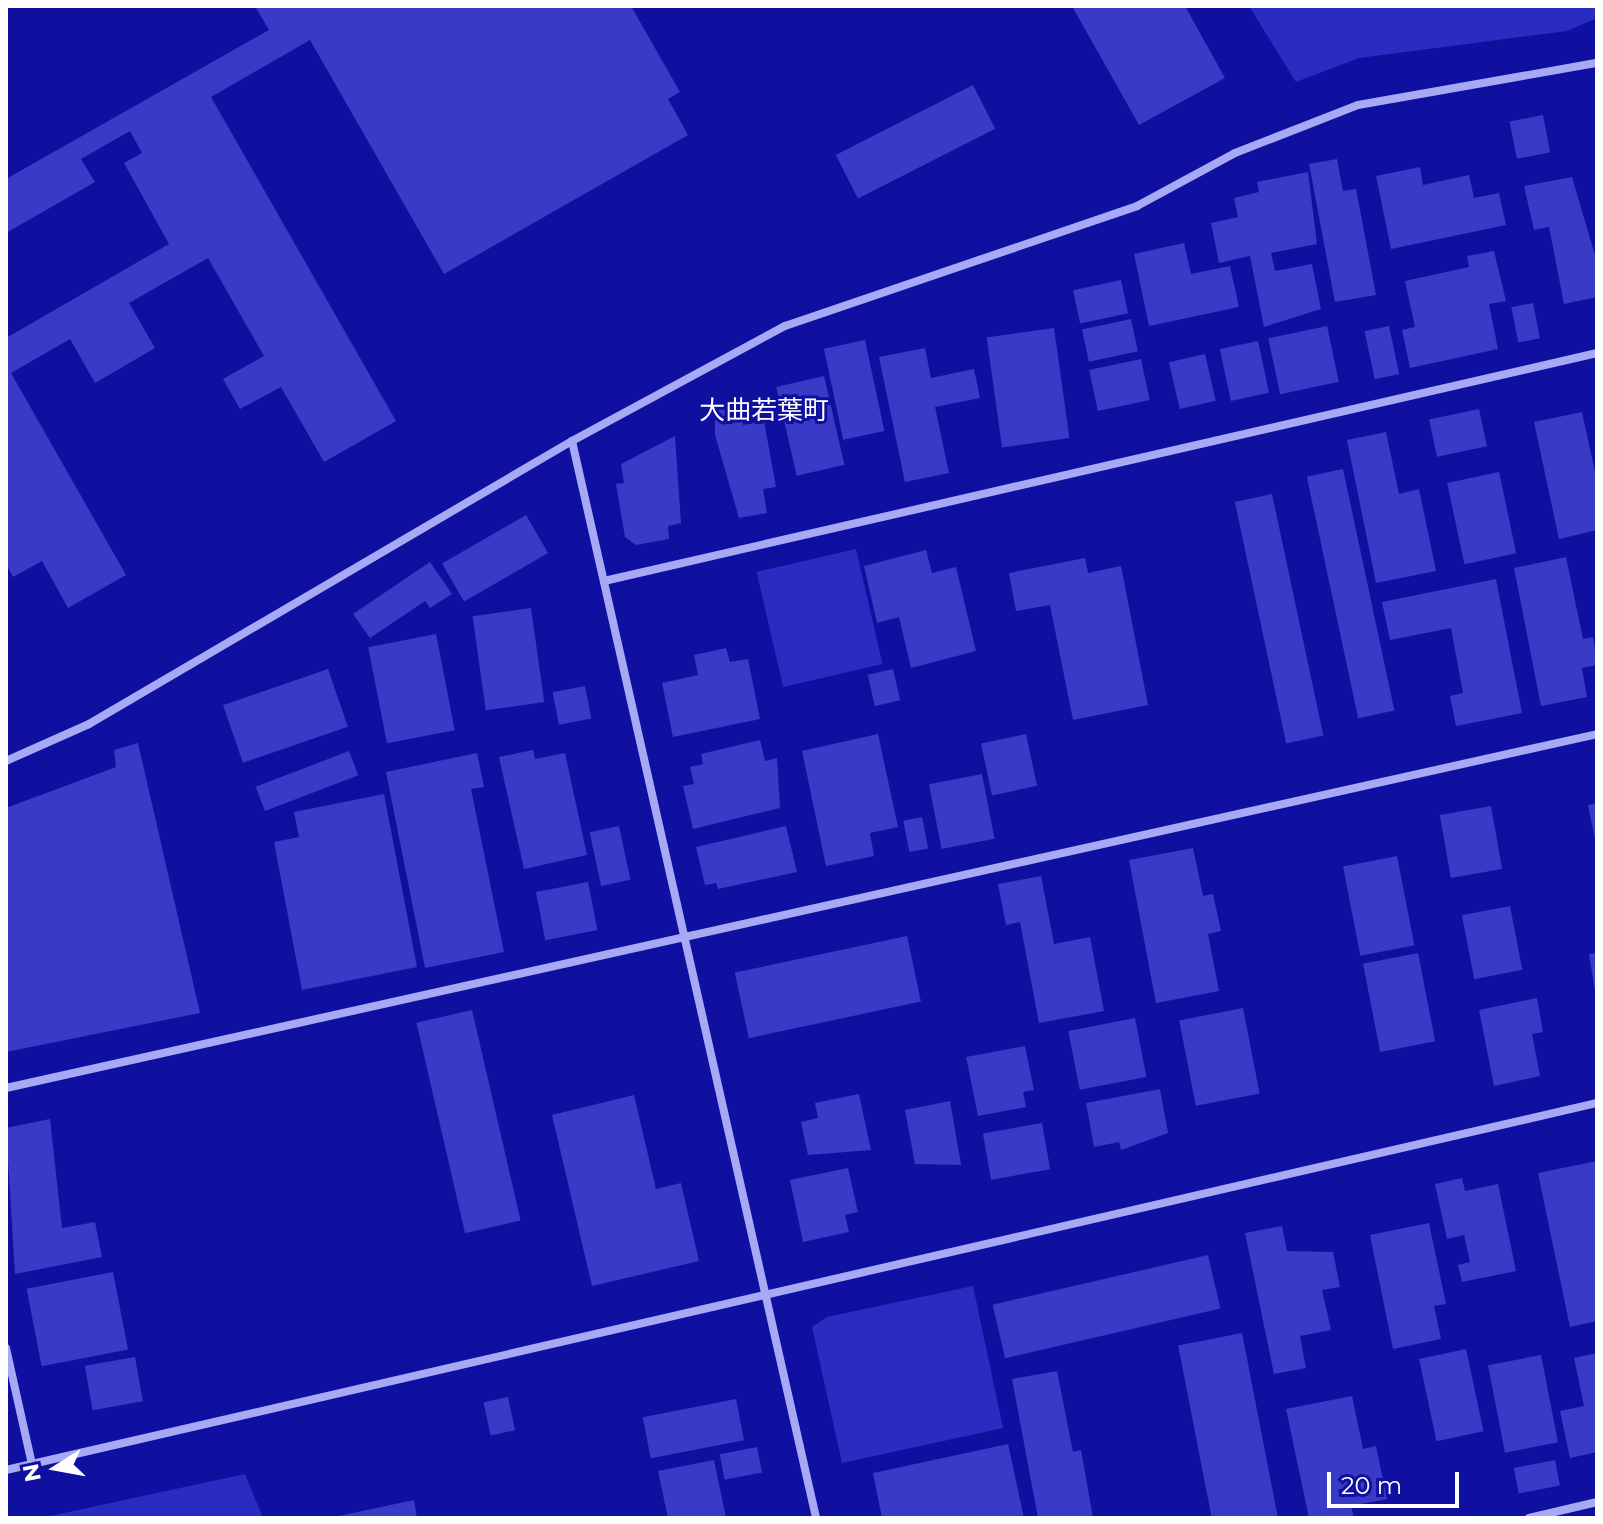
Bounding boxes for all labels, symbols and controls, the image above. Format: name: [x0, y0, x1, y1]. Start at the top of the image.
district label: 大曲若葉町: [699, 395, 829, 427]
north arrow: [16, 1428, 96, 1508]
scale bar: [1331, 1456, 1463, 1506]
text: N: [17, 1461, 47, 1484]
text: 20 m: [1341, 1471, 1402, 1500]

